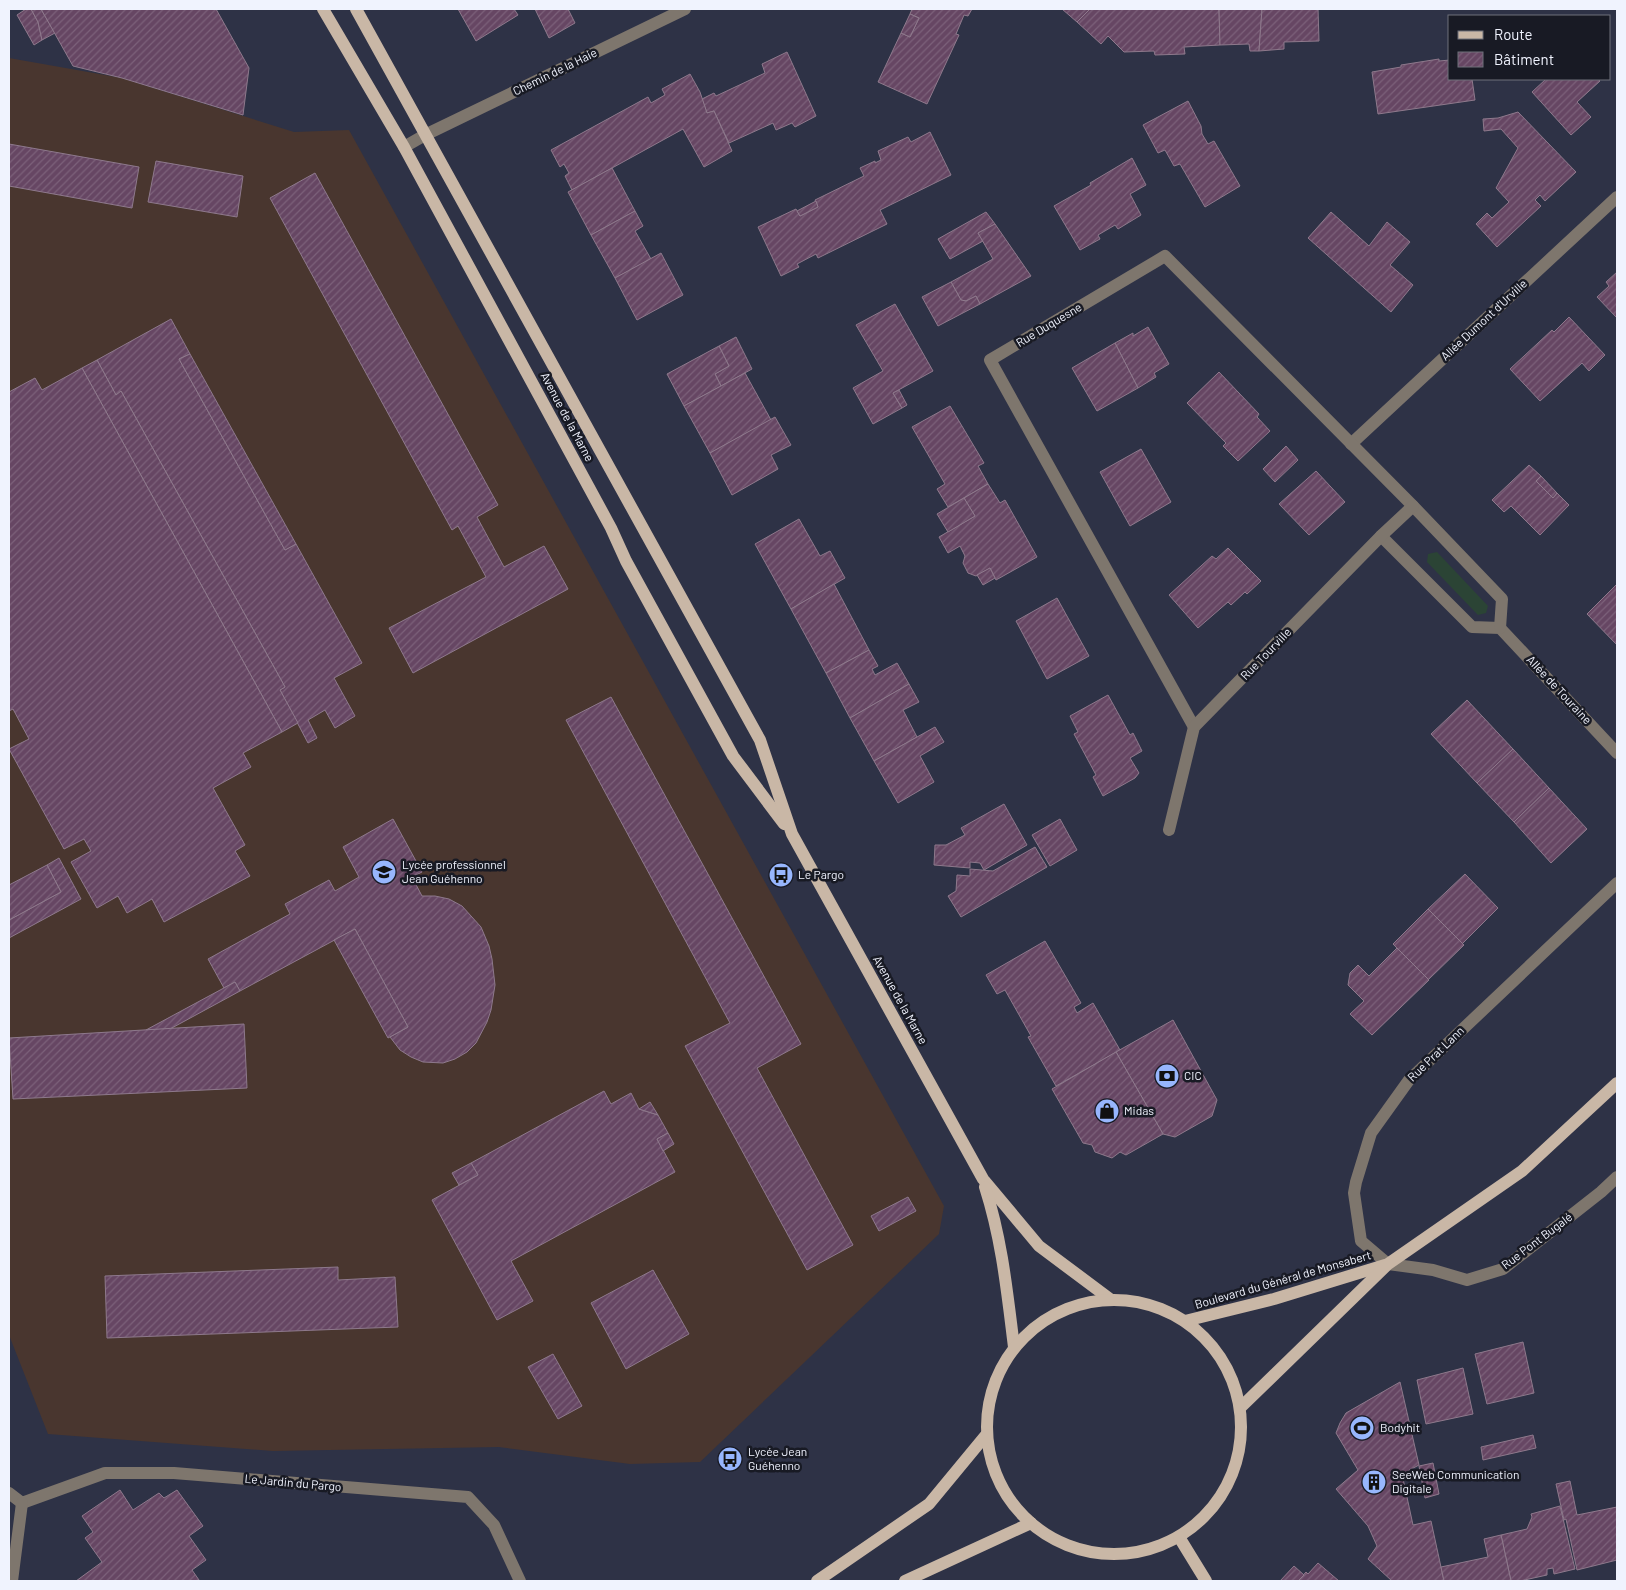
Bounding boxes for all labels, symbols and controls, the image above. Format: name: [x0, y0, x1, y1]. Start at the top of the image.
legend: [1448, 15, 1611, 80]
text: Route: [1494, 25, 1533, 43]
street label: Chemin de la Haie: [510, 45, 599, 98]
text: Bâtiment: [1494, 50, 1554, 68]
street label: Allée Dumont d'Urville: [1437, 276, 1529, 363]
street label: Rue Duquesne: [1013, 299, 1084, 349]
street label: Avenue de la Marne: [538, 370, 597, 464]
street label: Rue Tourville: [1237, 624, 1294, 682]
street label: Allée de Touraine: [1524, 652, 1595, 727]
place label: Lycée professionnel Jean Guéhenno: [402, 857, 506, 885]
school or university icon: Lycée professionnel Jean Guéhenno: [371, 859, 397, 885]
bus stop icon: Le Pargo: [768, 862, 794, 888]
place label: Le Pargo: [798, 867, 844, 881]
street label: Avenue de la Marne: [871, 953, 931, 1046]
street label: Rue Prat Lann: [1404, 1023, 1466, 1084]
bank icon: CIC: [1154, 1063, 1180, 1089]
place label: CIC: [1184, 1068, 1202, 1082]
shop icon: Midas: [1094, 1098, 1120, 1124]
place label: Midas: [1124, 1103, 1154, 1117]
street label: Rue Pont Bugalé: [1498, 1209, 1574, 1271]
street label: Boulevard du Général de Monsabert: [1193, 1247, 1372, 1311]
sports icon: Bodyhit: [1349, 1415, 1375, 1441]
place label: Bodyhit: [1380, 1420, 1420, 1434]
place label: Lycée Jean Guéhenno: [748, 1444, 807, 1472]
bus stop icon: Lycée Jean Guéhenno: [717, 1446, 743, 1472]
place label: SeeWeb Communication Digitale: [1392, 1467, 1519, 1495]
building icon: SeeWeb Communication Digitale: [1361, 1469, 1387, 1495]
street label: Le Jardin du Pargo: [244, 1471, 342, 1493]

